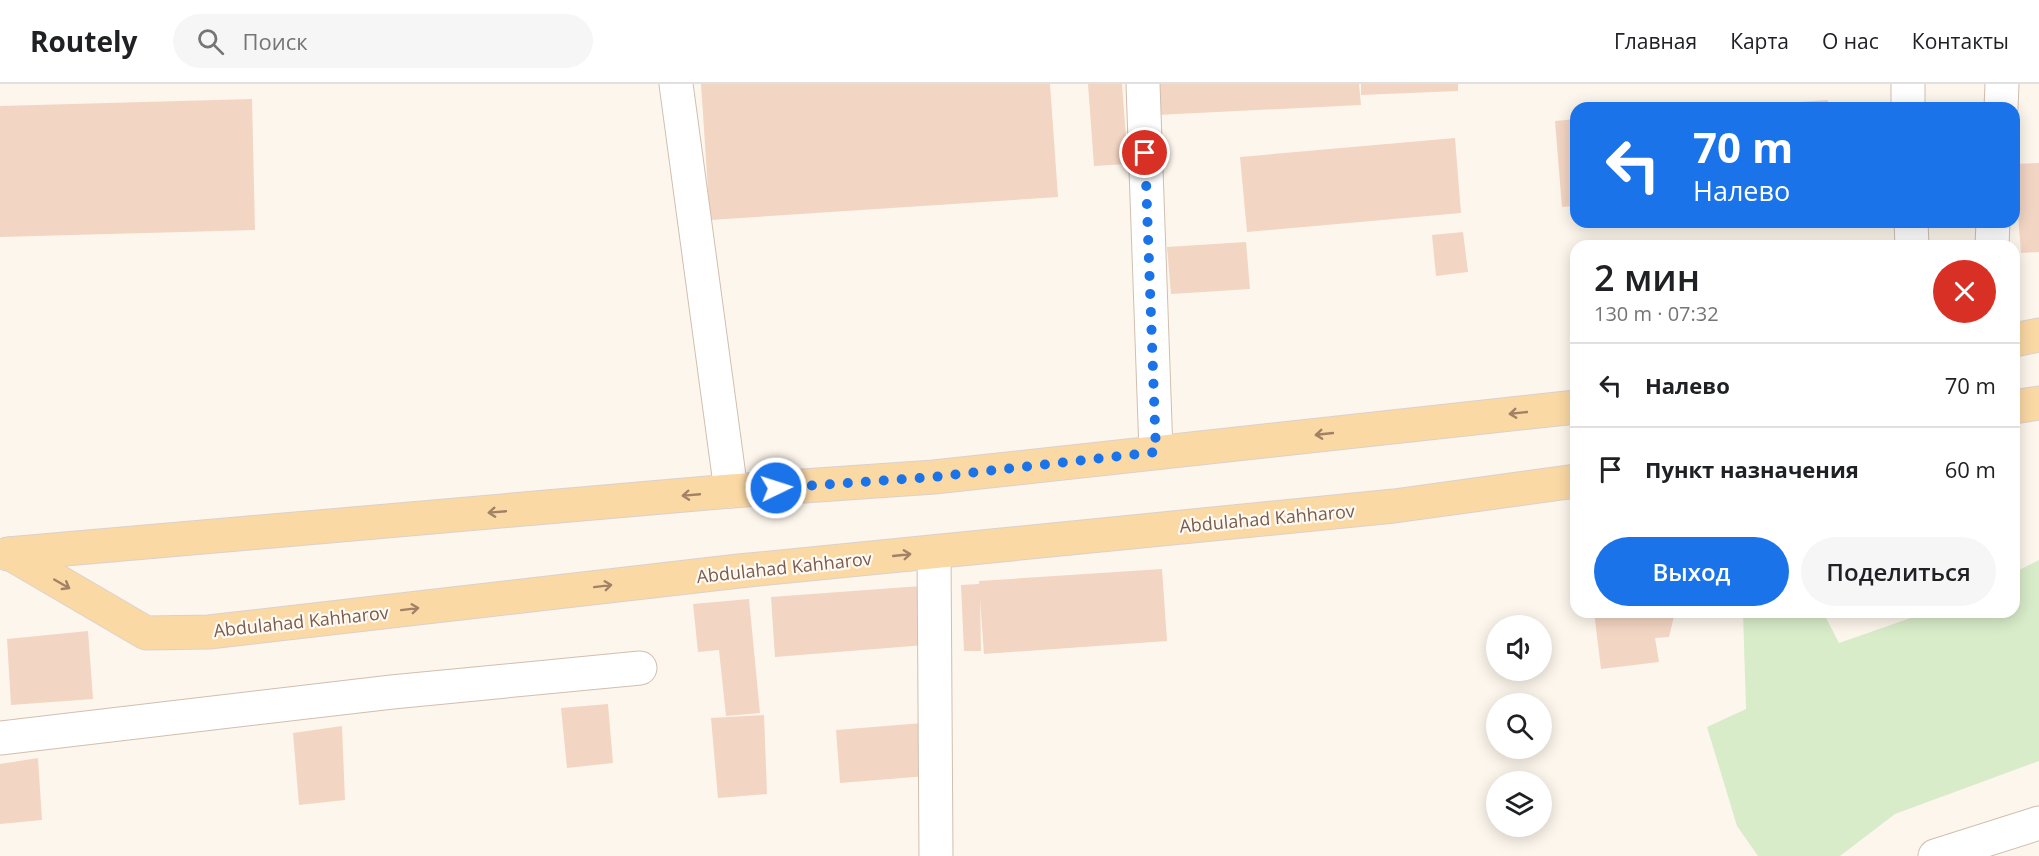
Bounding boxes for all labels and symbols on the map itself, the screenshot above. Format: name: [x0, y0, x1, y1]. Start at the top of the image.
pin: [1119, 127, 1170, 178]
one-way arrow: [1509, 408, 1529, 419]
one-way arrow: [1315, 429, 1335, 440]
position arrow: [744, 456, 808, 520]
one-way arrow: [682, 490, 702, 501]
street label: Abdulahad Kahharov: [1178, 498, 1356, 538]
one-way arrow: [488, 507, 508, 518]
street label: Abdulahad Kahharov: [695, 546, 873, 588]
one-way arrow: [891, 549, 911, 560]
one-way arrow: [52, 579, 70, 590]
one-way arrow: [593, 581, 613, 592]
street label: Abdulahad Kahharov: [212, 600, 390, 642]
one-way arrow: [399, 603, 419, 614]

